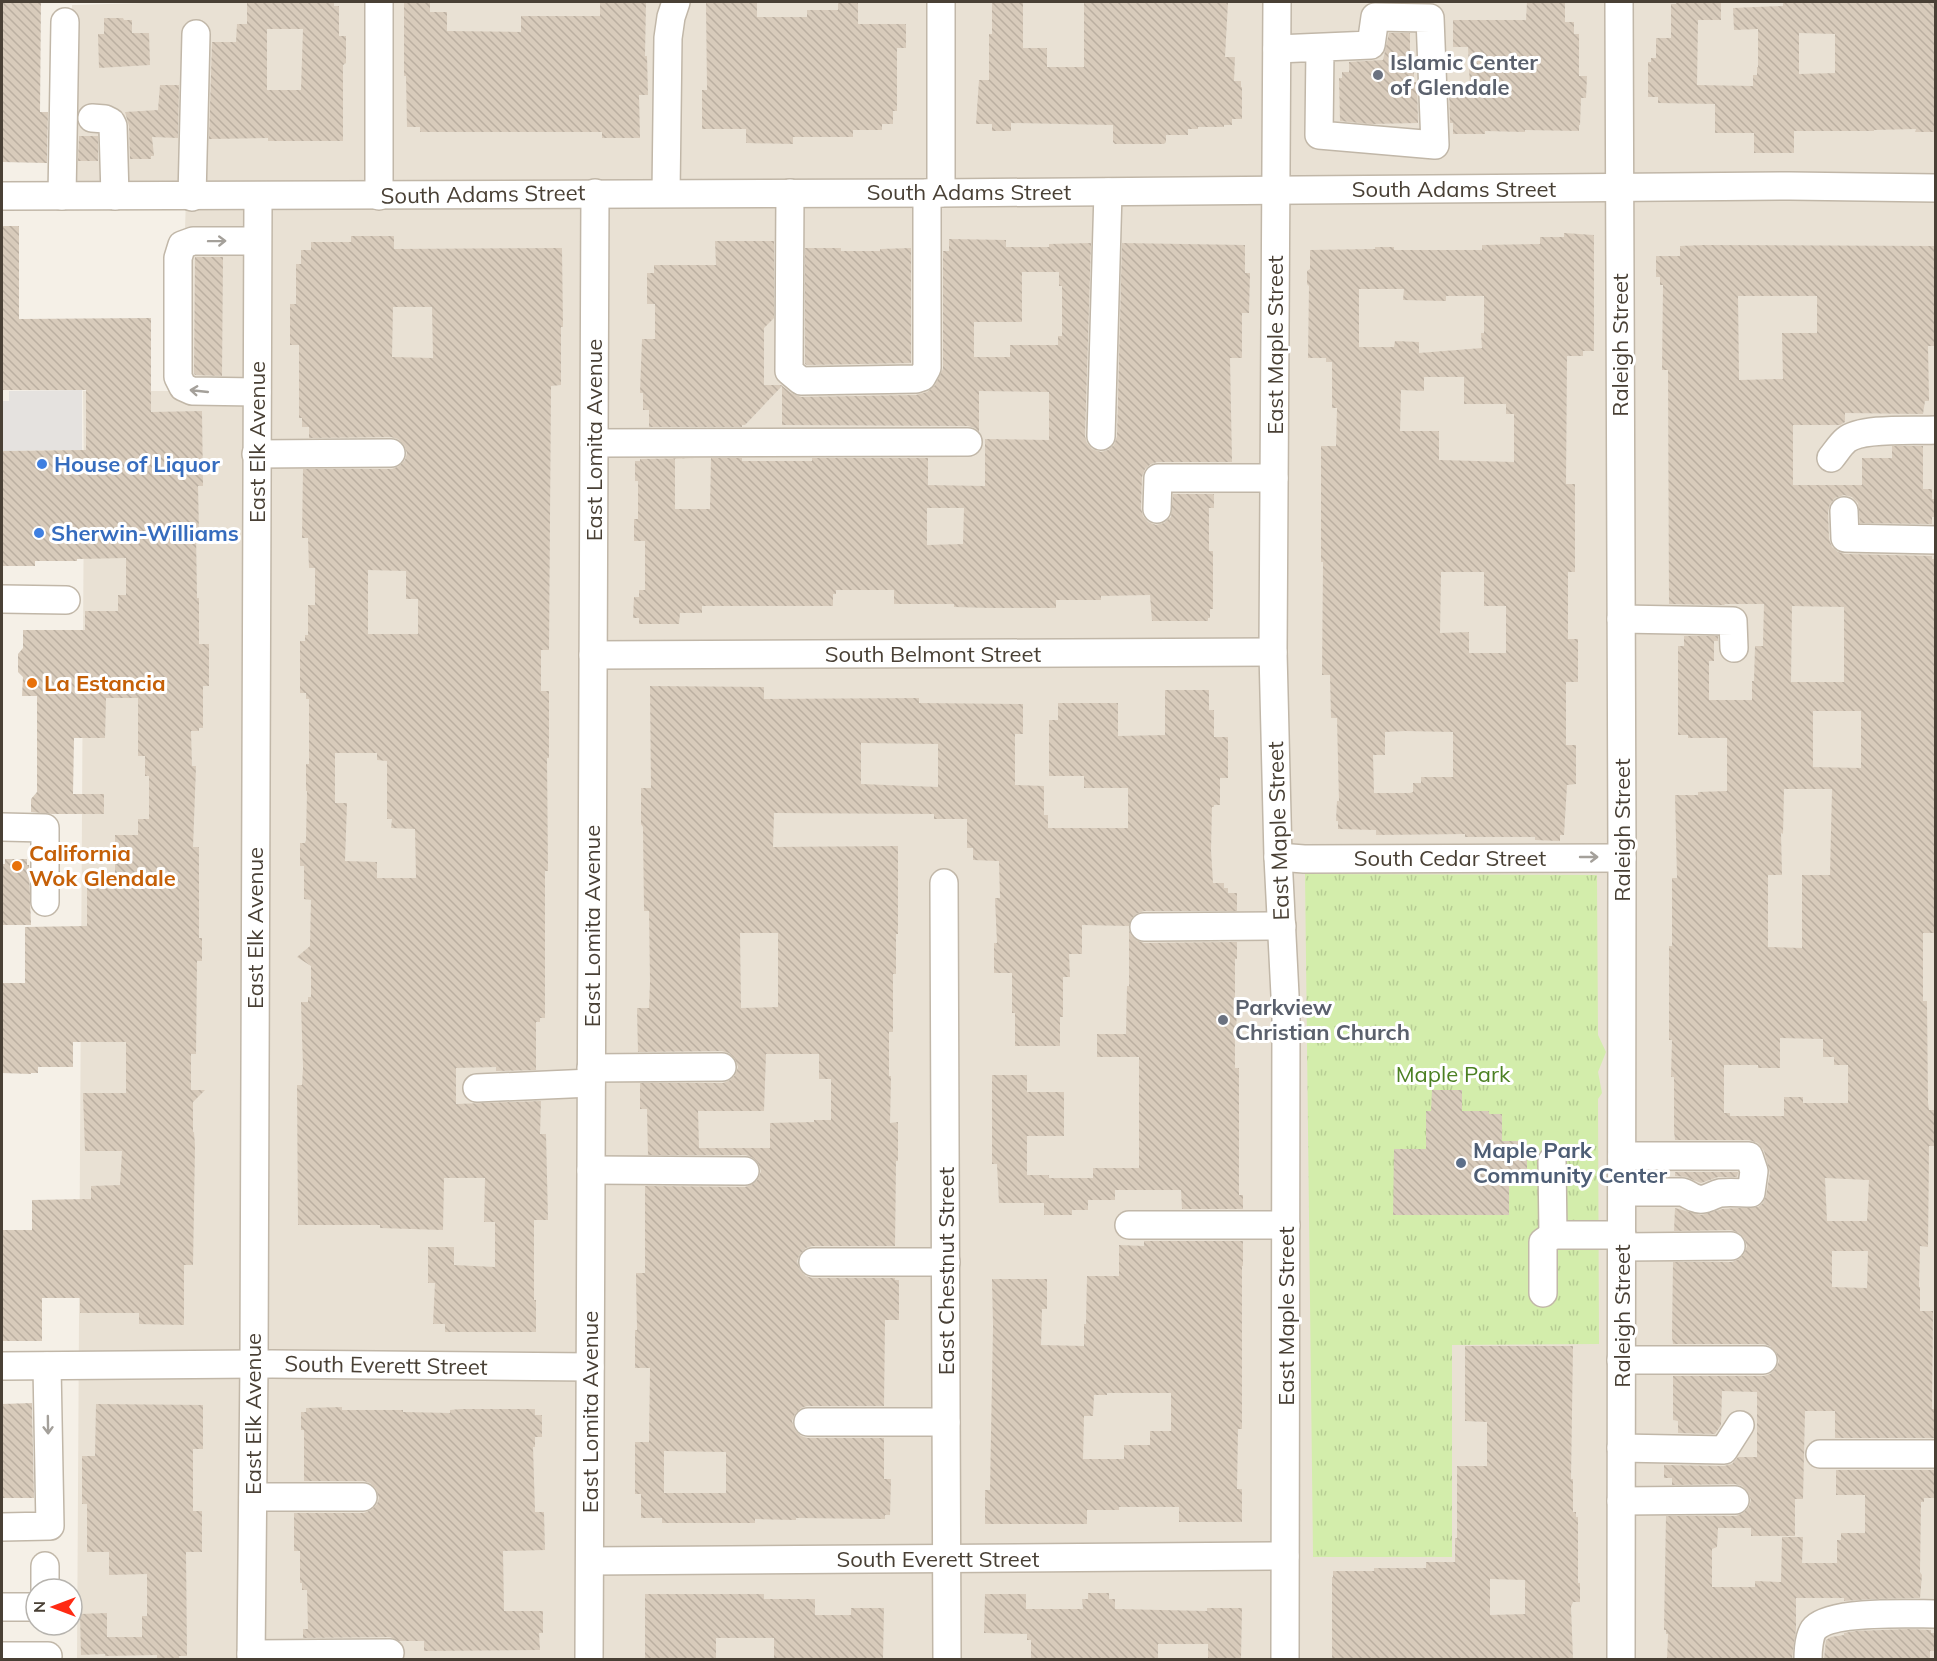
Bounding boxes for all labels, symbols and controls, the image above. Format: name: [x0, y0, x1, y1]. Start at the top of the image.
place label: Islamic Center of Glendale: [1390, 48, 1538, 101]
marker: Islamic Center of Glendale: [1371, 68, 1385, 82]
street label: South Adams Street: [1352, 175, 1557, 203]
street label: South Adams Street: [380, 178, 586, 210]
street label: South Adams Street: [867, 178, 1072, 206]
one-way arrow: [207, 235, 227, 247]
street label: East Maple Street: [1261, 255, 1289, 435]
street label: Raleigh Street: [1606, 273, 1634, 417]
street label: East Lomita Avenue: [580, 339, 608, 541]
street label: East Elk Avenue: [243, 361, 271, 523]
one-way arrow: [189, 385, 209, 396]
place label: House of Liquor: [54, 450, 220, 478]
marker: House of Liquor: [35, 457, 49, 471]
place label: Sherwin-Williams: [51, 519, 239, 547]
marker: Sherwin-Williams: [32, 526, 46, 540]
street label: South Belmont Street: [825, 640, 1042, 668]
place label: La Estancia: [44, 669, 166, 697]
marker: La Estancia: [25, 676, 39, 690]
street label: East Maple Street: [1261, 741, 1295, 921]
street label: Raleigh Street: [1608, 758, 1636, 902]
street label: East Lomita Avenue: [578, 825, 606, 1027]
place label: California Wok Glendale: [29, 839, 176, 892]
street label: South Cedar Street: [1354, 844, 1547, 872]
street label: East Elk Avenue: [241, 847, 269, 1009]
one-way arrow: [1578, 851, 1598, 863]
marker: California Wok Glendale: [10, 859, 24, 873]
place label: Parkview Christian Church: [1235, 993, 1410, 1046]
marker: Parkview Christian Church: [1216, 1013, 1230, 1027]
park label: Maple Park: [1396, 1060, 1511, 1088]
place label: Maple Park Community Center: [1473, 1136, 1667, 1189]
marker: Maple Park Community Center: [1454, 1156, 1468, 1170]
street label: East Chestnut Street: [932, 1166, 960, 1375]
street label: East Maple Street: [1272, 1226, 1300, 1406]
street label: Raleigh Street: [1608, 1244, 1636, 1388]
street label: East Lomita Avenue: [576, 1311, 604, 1513]
street label: East Elk Avenue: [239, 1333, 267, 1495]
street label: South Everett Street: [284, 1349, 488, 1381]
one-way arrow: [42, 1414, 54, 1434]
street label: South Everett Street: [836, 1545, 1040, 1573]
north arrow: [24, 1577, 84, 1637]
text: N: [29, 1601, 49, 1613]

